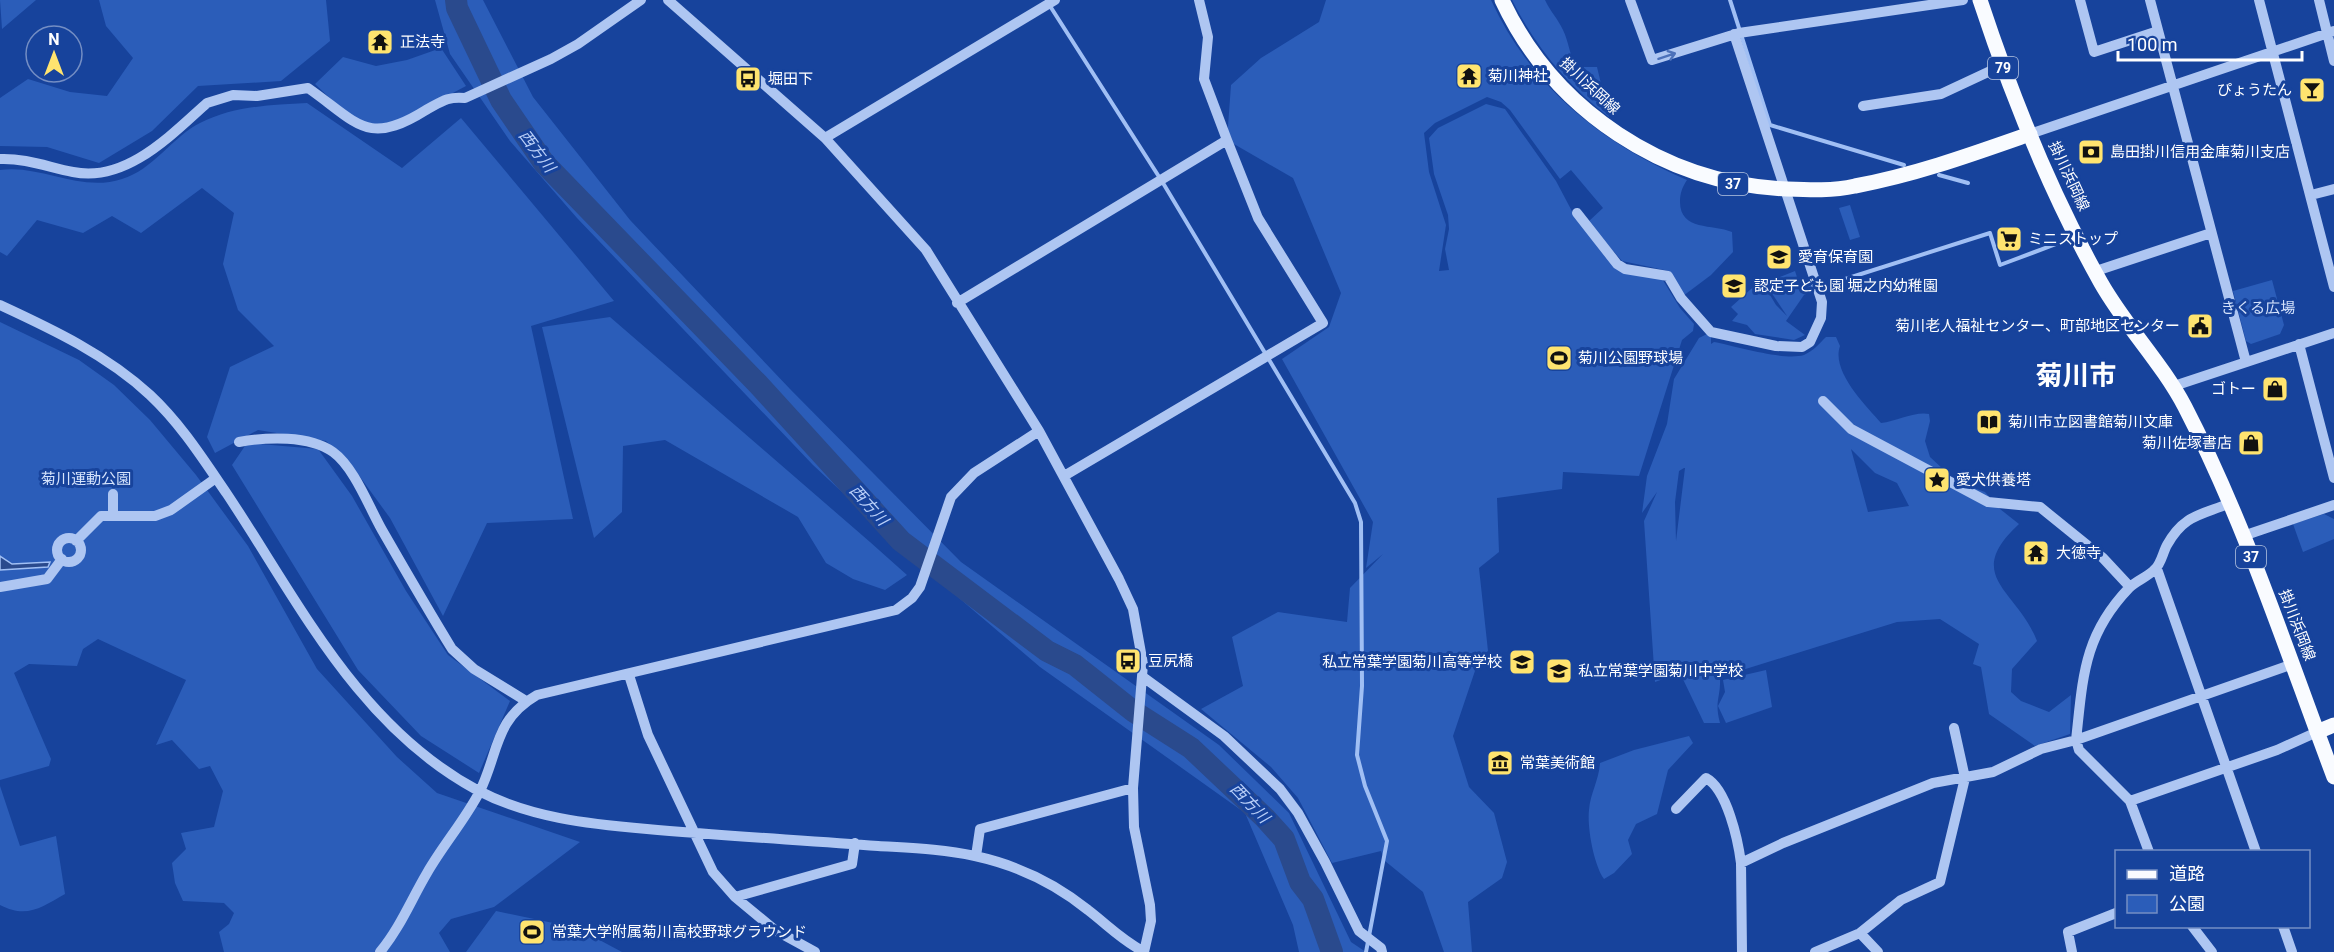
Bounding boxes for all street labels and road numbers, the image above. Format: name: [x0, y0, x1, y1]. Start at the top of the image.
street label: 掛川浜岡線: [1556, 54, 1624, 118]
road number: 79: [1988, 57, 2018, 79]
street label: 掛川浜岡線: [2045, 138, 2093, 214]
road number: 37: [1718, 173, 1748, 195]
road number: 37: [2236, 546, 2266, 568]
street label: 掛川浜岡線: [2275, 587, 2319, 663]

